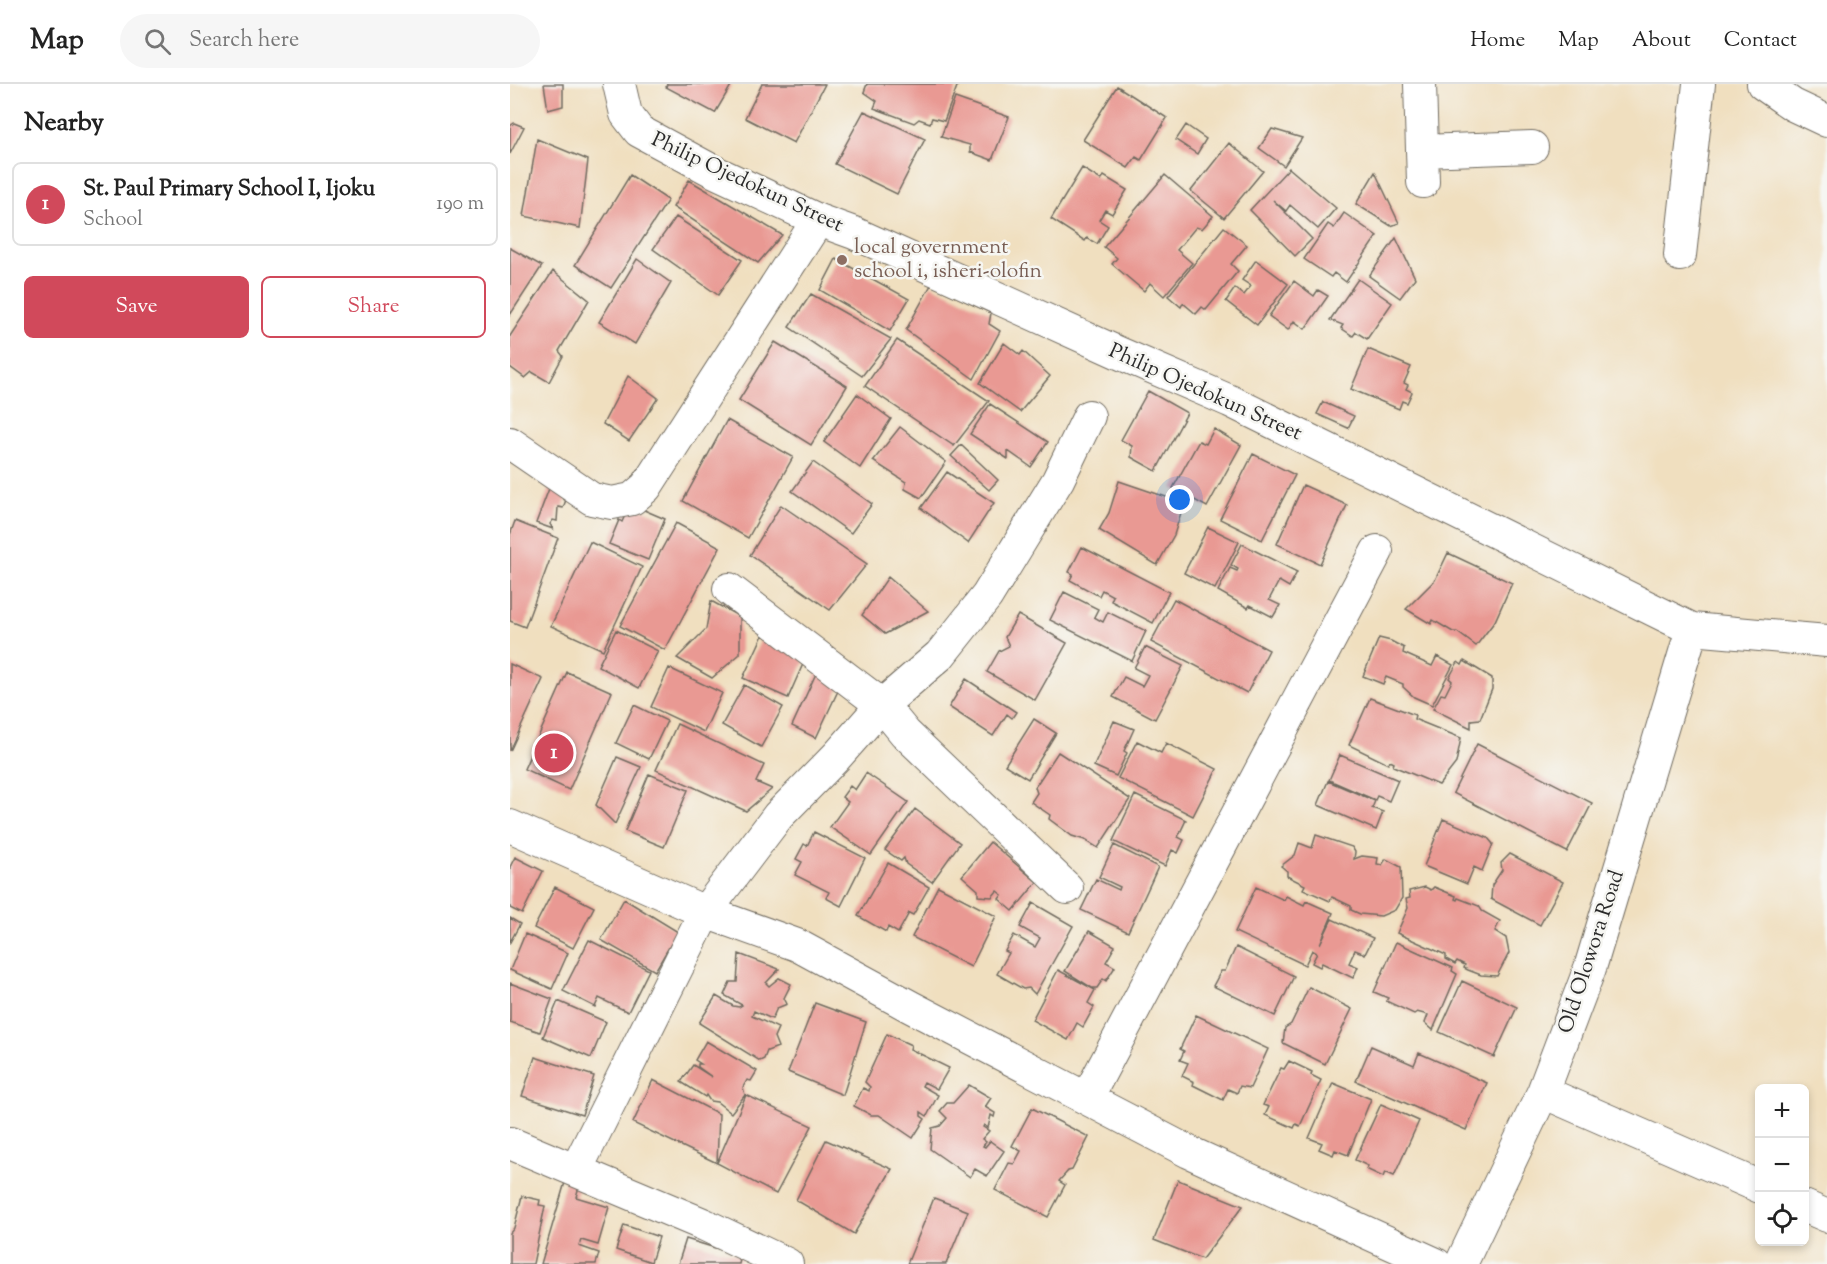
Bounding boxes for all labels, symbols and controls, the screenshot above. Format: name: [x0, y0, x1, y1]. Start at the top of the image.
search box: [120, 14, 540, 68]
text: Map: [30, 21, 84, 61]
icon: search: [141, 25, 174, 58]
text: Search here: [189, 25, 299, 57]
text: Home: [1470, 26, 1525, 56]
text: Map: [1558, 26, 1599, 56]
text: About: [1632, 26, 1691, 56]
text: Contact: [1724, 26, 1797, 56]
text: Nearby: [24, 105, 104, 142]
street label: Philip Ojedokun Street: [646, 125, 848, 241]
text: St. Paul Primary School I, Ijoku: [83, 174, 375, 206]
text: 1: [42, 190, 49, 219]
text: 190 m: [436, 190, 484, 219]
text: School: [83, 206, 143, 235]
place label: local government school i, isheri-olofin: [854, 233, 1042, 287]
marker: local government school i, isheri-olofin: [835, 253, 849, 267]
button: Save: [24, 276, 249, 338]
button: Share: [261, 276, 486, 338]
street label: Philip Ojedokun Street: [1103, 337, 1307, 449]
your location: [1165, 485, 1194, 514]
pin: 1: [534, 730, 573, 776]
street label: Old Olowora Road: [1551, 866, 1633, 1038]
map controls: [1755, 1084, 1809, 1246]
button: +: [1755, 1084, 1809, 1138]
button: −: [1755, 1138, 1809, 1192]
button: locate: [1755, 1192, 1809, 1246]

